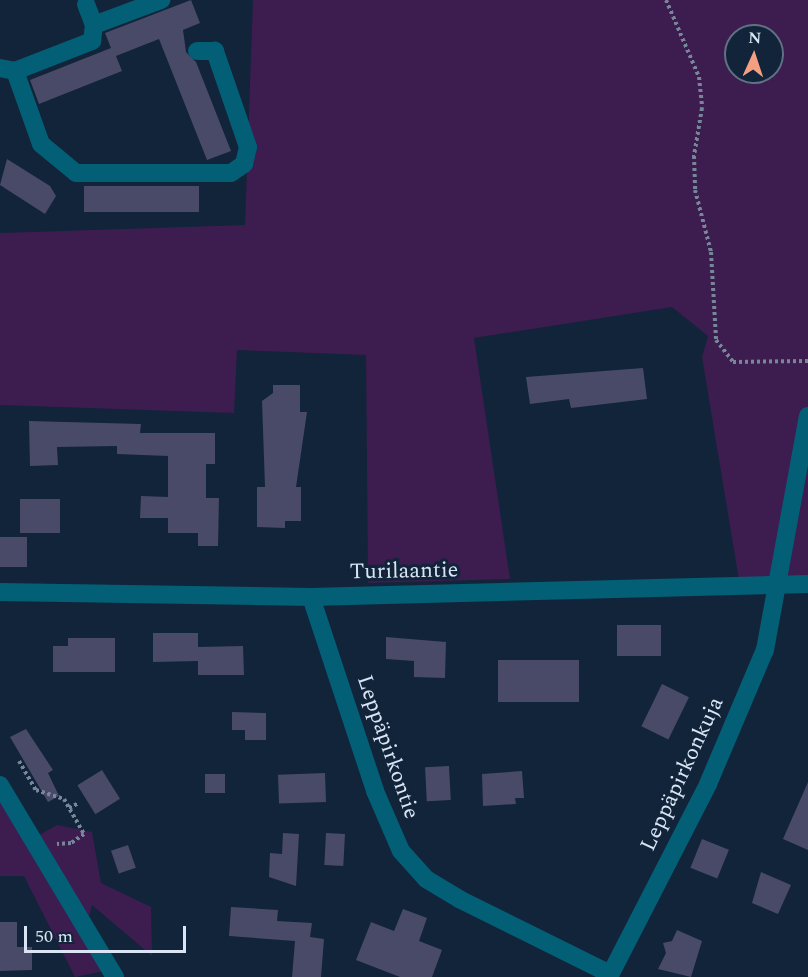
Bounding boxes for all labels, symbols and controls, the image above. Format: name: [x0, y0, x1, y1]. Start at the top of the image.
north arrow: [724, 24, 784, 84]
text: N: [748, 26, 762, 50]
street label: Turilaantie: [349, 557, 459, 585]
street label: Leppäpirkontie: [351, 672, 425, 822]
street label: Leppäpirkonkuja: [635, 693, 729, 855]
scale bar: [27, 914, 189, 952]
text: 50 m: [35, 923, 73, 950]

